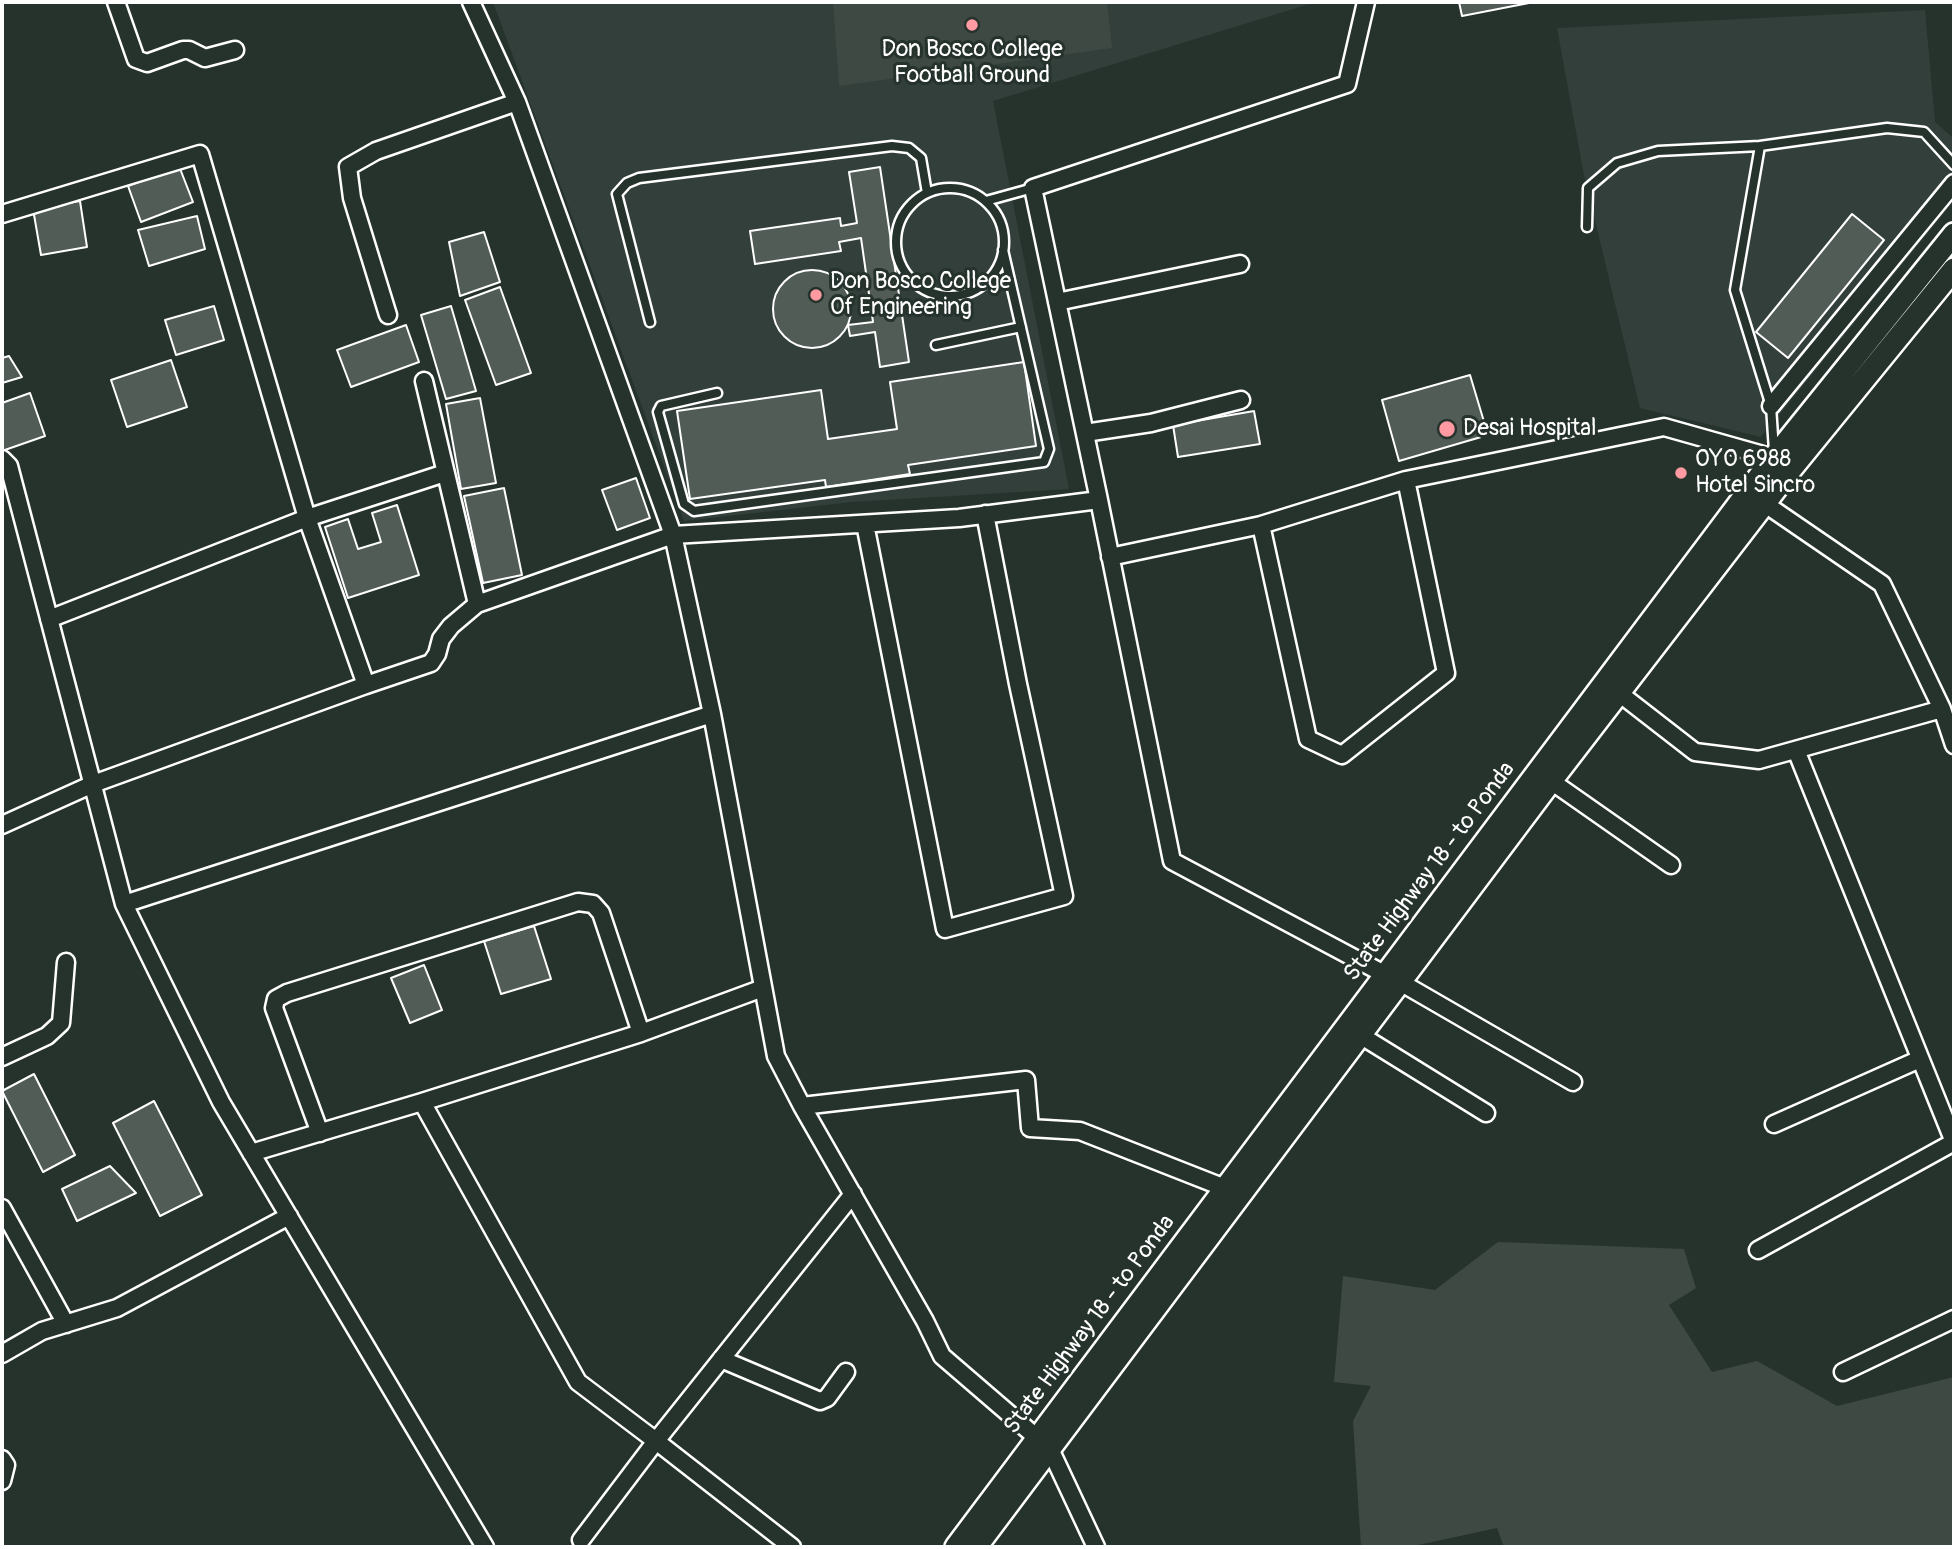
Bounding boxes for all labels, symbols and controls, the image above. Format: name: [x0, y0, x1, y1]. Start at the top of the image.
marker: Don Bosco College Football Ground: [964, 17, 980, 33]
place label: Don Bosco College Football Ground: [882, 36, 1062, 90]
place label: Don Bosco College Of Engineering: [830, 268, 1011, 322]
marker: Don Bosco College Of Engineering: [808, 287, 824, 303]
place label: Desai Hospital: [1463, 415, 1596, 443]
marker: Desai Hospital: [1437, 419, 1457, 439]
place label: OYO 6988 Hotel Sincro: [1695, 446, 1815, 500]
marker: OYO 6988 Hotel Sincro: [1673, 465, 1689, 481]
street label: State Highway 18 - to Ponda: [1339, 757, 1521, 987]
street label: State Highway 18 - to Ponda: [999, 1210, 1181, 1440]

